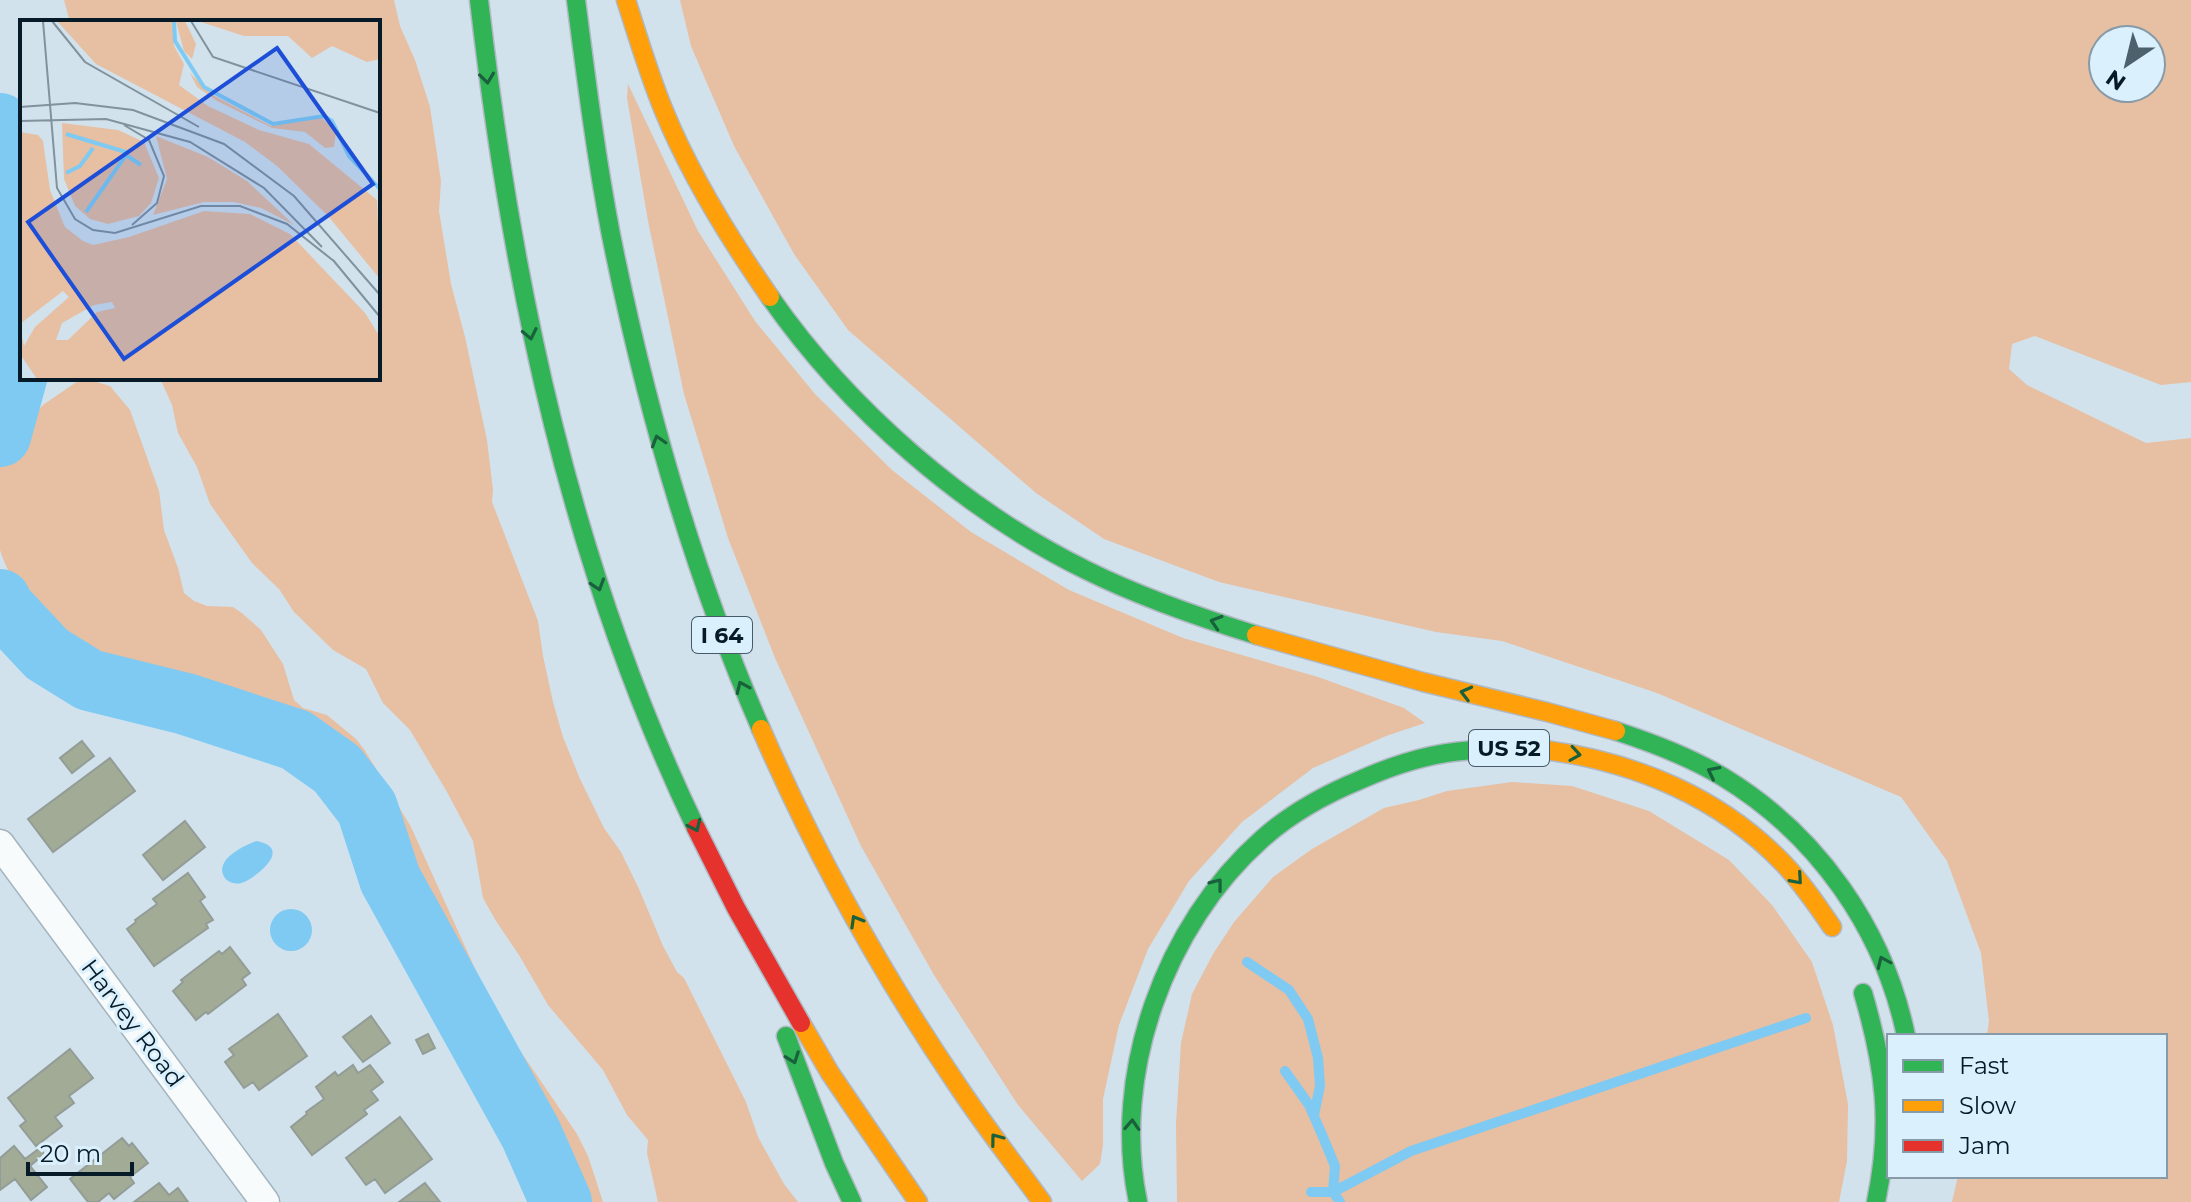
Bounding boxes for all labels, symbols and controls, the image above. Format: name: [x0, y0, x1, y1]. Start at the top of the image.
inset map: [20, 20, 380, 380]
north arrow: [2087, 24, 2167, 104]
text: N: [2101, 64, 2131, 96]
one-way arrow: [479, 71, 496, 84]
one-way arrow: [521, 327, 538, 340]
one-way arrow: [651, 435, 667, 448]
one-way arrow: [589, 577, 605, 591]
one-way arrow: [1210, 615, 1224, 631]
road number: I 64: [692, 617, 752, 653]
one-way arrow: [736, 681, 752, 695]
one-way arrow: [1460, 685, 1474, 702]
road number: US 52: [1469, 730, 1549, 766]
one-way arrow: [1568, 745, 1582, 762]
one-way arrow: [1706, 766, 1721, 781]
one-way arrow: [685, 817, 701, 832]
one-way arrow: [1787, 870, 1801, 885]
one-way arrow: [1207, 879, 1222, 893]
one-way arrow: [850, 915, 866, 929]
street label: Harvey Road: [75, 953, 191, 1093]
one-way arrow: [1877, 956, 1893, 970]
legend: [1887, 1034, 2167, 1178]
one-way arrow: [784, 1050, 800, 1064]
text: Fast: [1959, 1051, 2010, 1080]
text: Slow: [1959, 1091, 2016, 1120]
one-way arrow: [1123, 1118, 1140, 1131]
scale bar: [28, 1126, 132, 1176]
text: Jam: [1958, 1131, 2011, 1160]
one-way arrow: [991, 1134, 1005, 1148]
text: 20 m: [40, 1139, 101, 1168]

